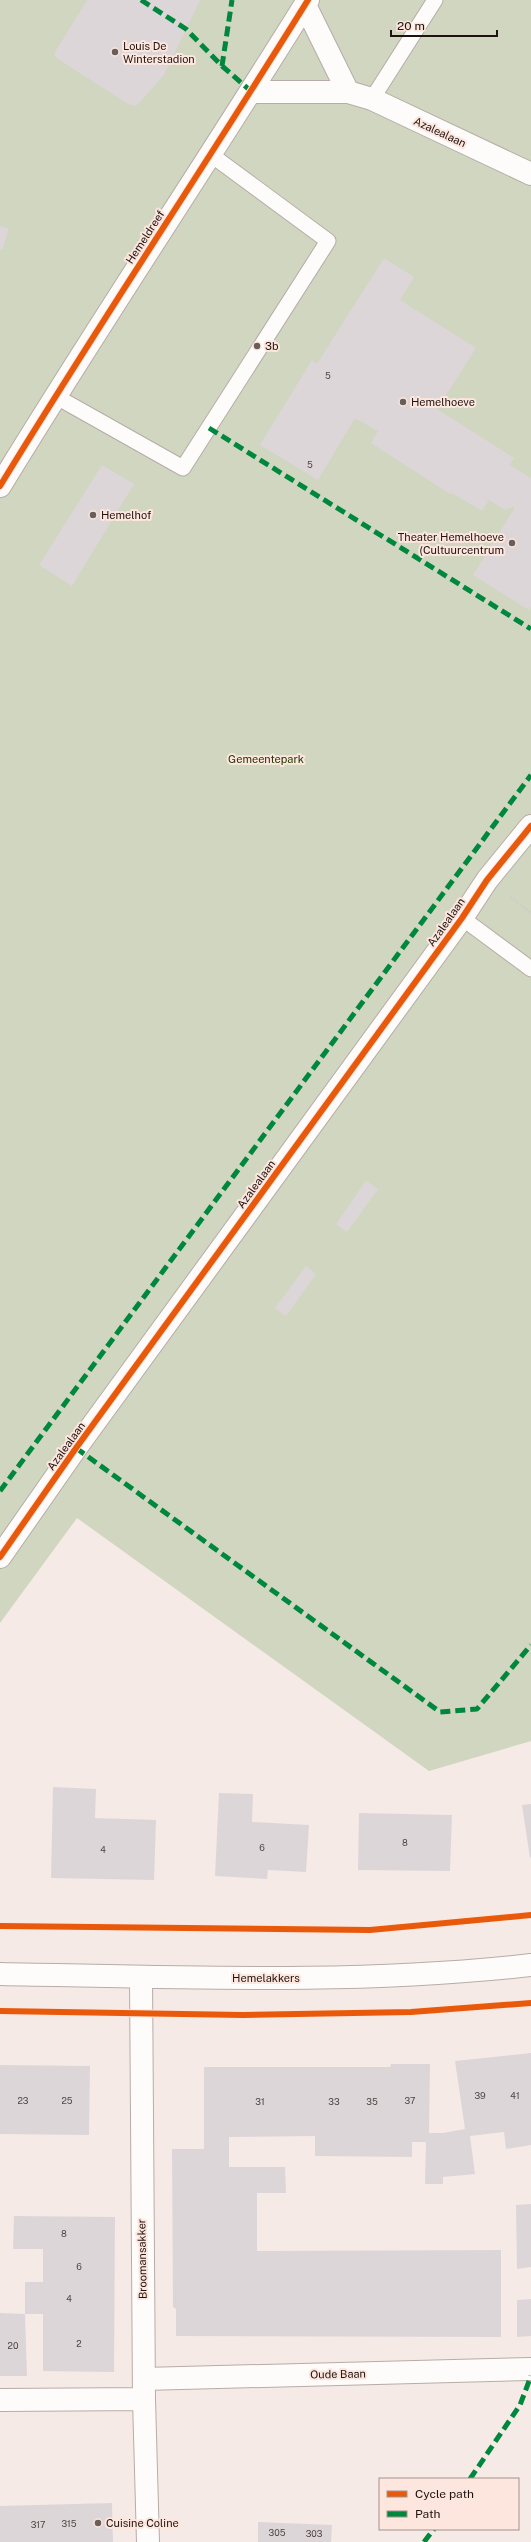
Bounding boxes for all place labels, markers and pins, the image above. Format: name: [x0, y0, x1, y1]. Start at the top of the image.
place label: Louis De Winterstadion: [123, 40, 195, 65]
marker: Louis De Winterstadion: [110, 47, 120, 57]
place label: 3b: [265, 340, 279, 352]
marker: 3b: [252, 341, 262, 351]
place label: Hemelhoeve: [411, 396, 475, 408]
marker: Hemelhoeve: [398, 397, 408, 407]
place label: Hemelhof: [101, 509, 152, 521]
marker: Hemelhof: [88, 510, 98, 520]
place label: Theater Hemelhoeve (Cultuurcentrum: [398, 531, 504, 556]
marker: Theater Hemelhoeve (Cultuurcentrum: [507, 538, 517, 548]
place label: Cuisine Coline: [106, 2517, 179, 2529]
marker: Cuisine Coline: [93, 2518, 103, 2528]

